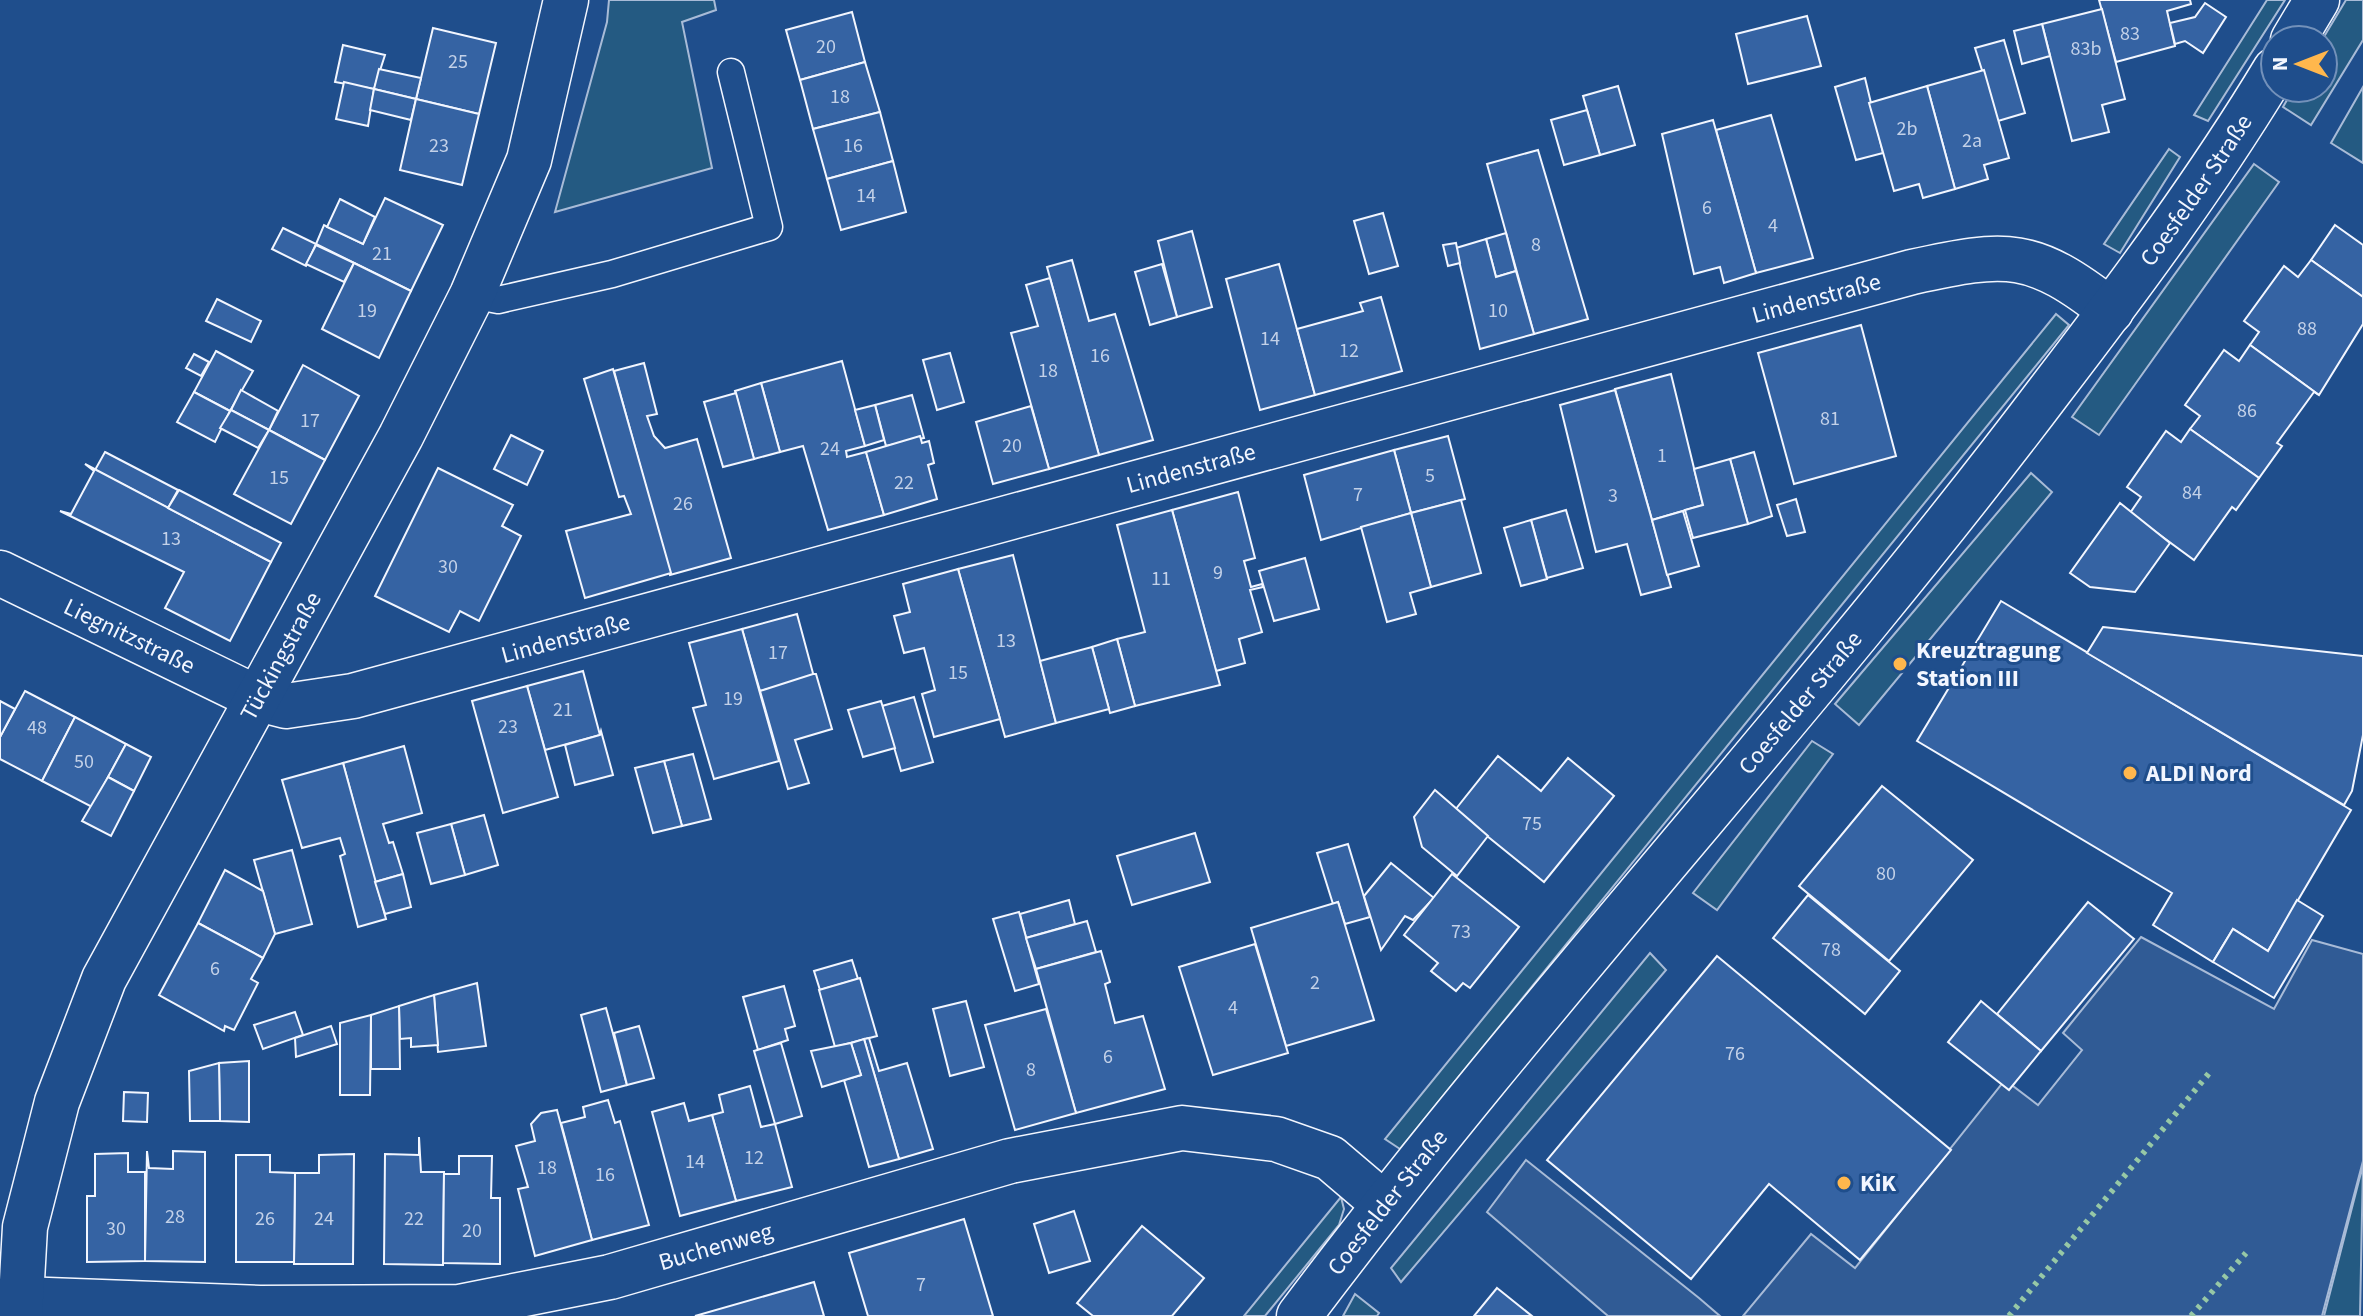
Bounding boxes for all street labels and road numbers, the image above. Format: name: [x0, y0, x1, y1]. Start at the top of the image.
street label: Coesfelder Straße: [2132, 107, 2261, 274]
street label: Lindenstraße: [1748, 264, 1885, 333]
street label: Lindenstraße: [1123, 434, 1260, 503]
street label: Tückingstraße: [232, 585, 331, 727]
street label: Liegnitzstraße: [58, 590, 201, 683]
street label: Lindenstraße: [497, 604, 634, 673]
street label: Coesfelder Straße: [1730, 624, 1871, 783]
street label: Coesfelder Straße: [1319, 1122, 1456, 1283]
street label: Buchenweg: [655, 1214, 777, 1280]

